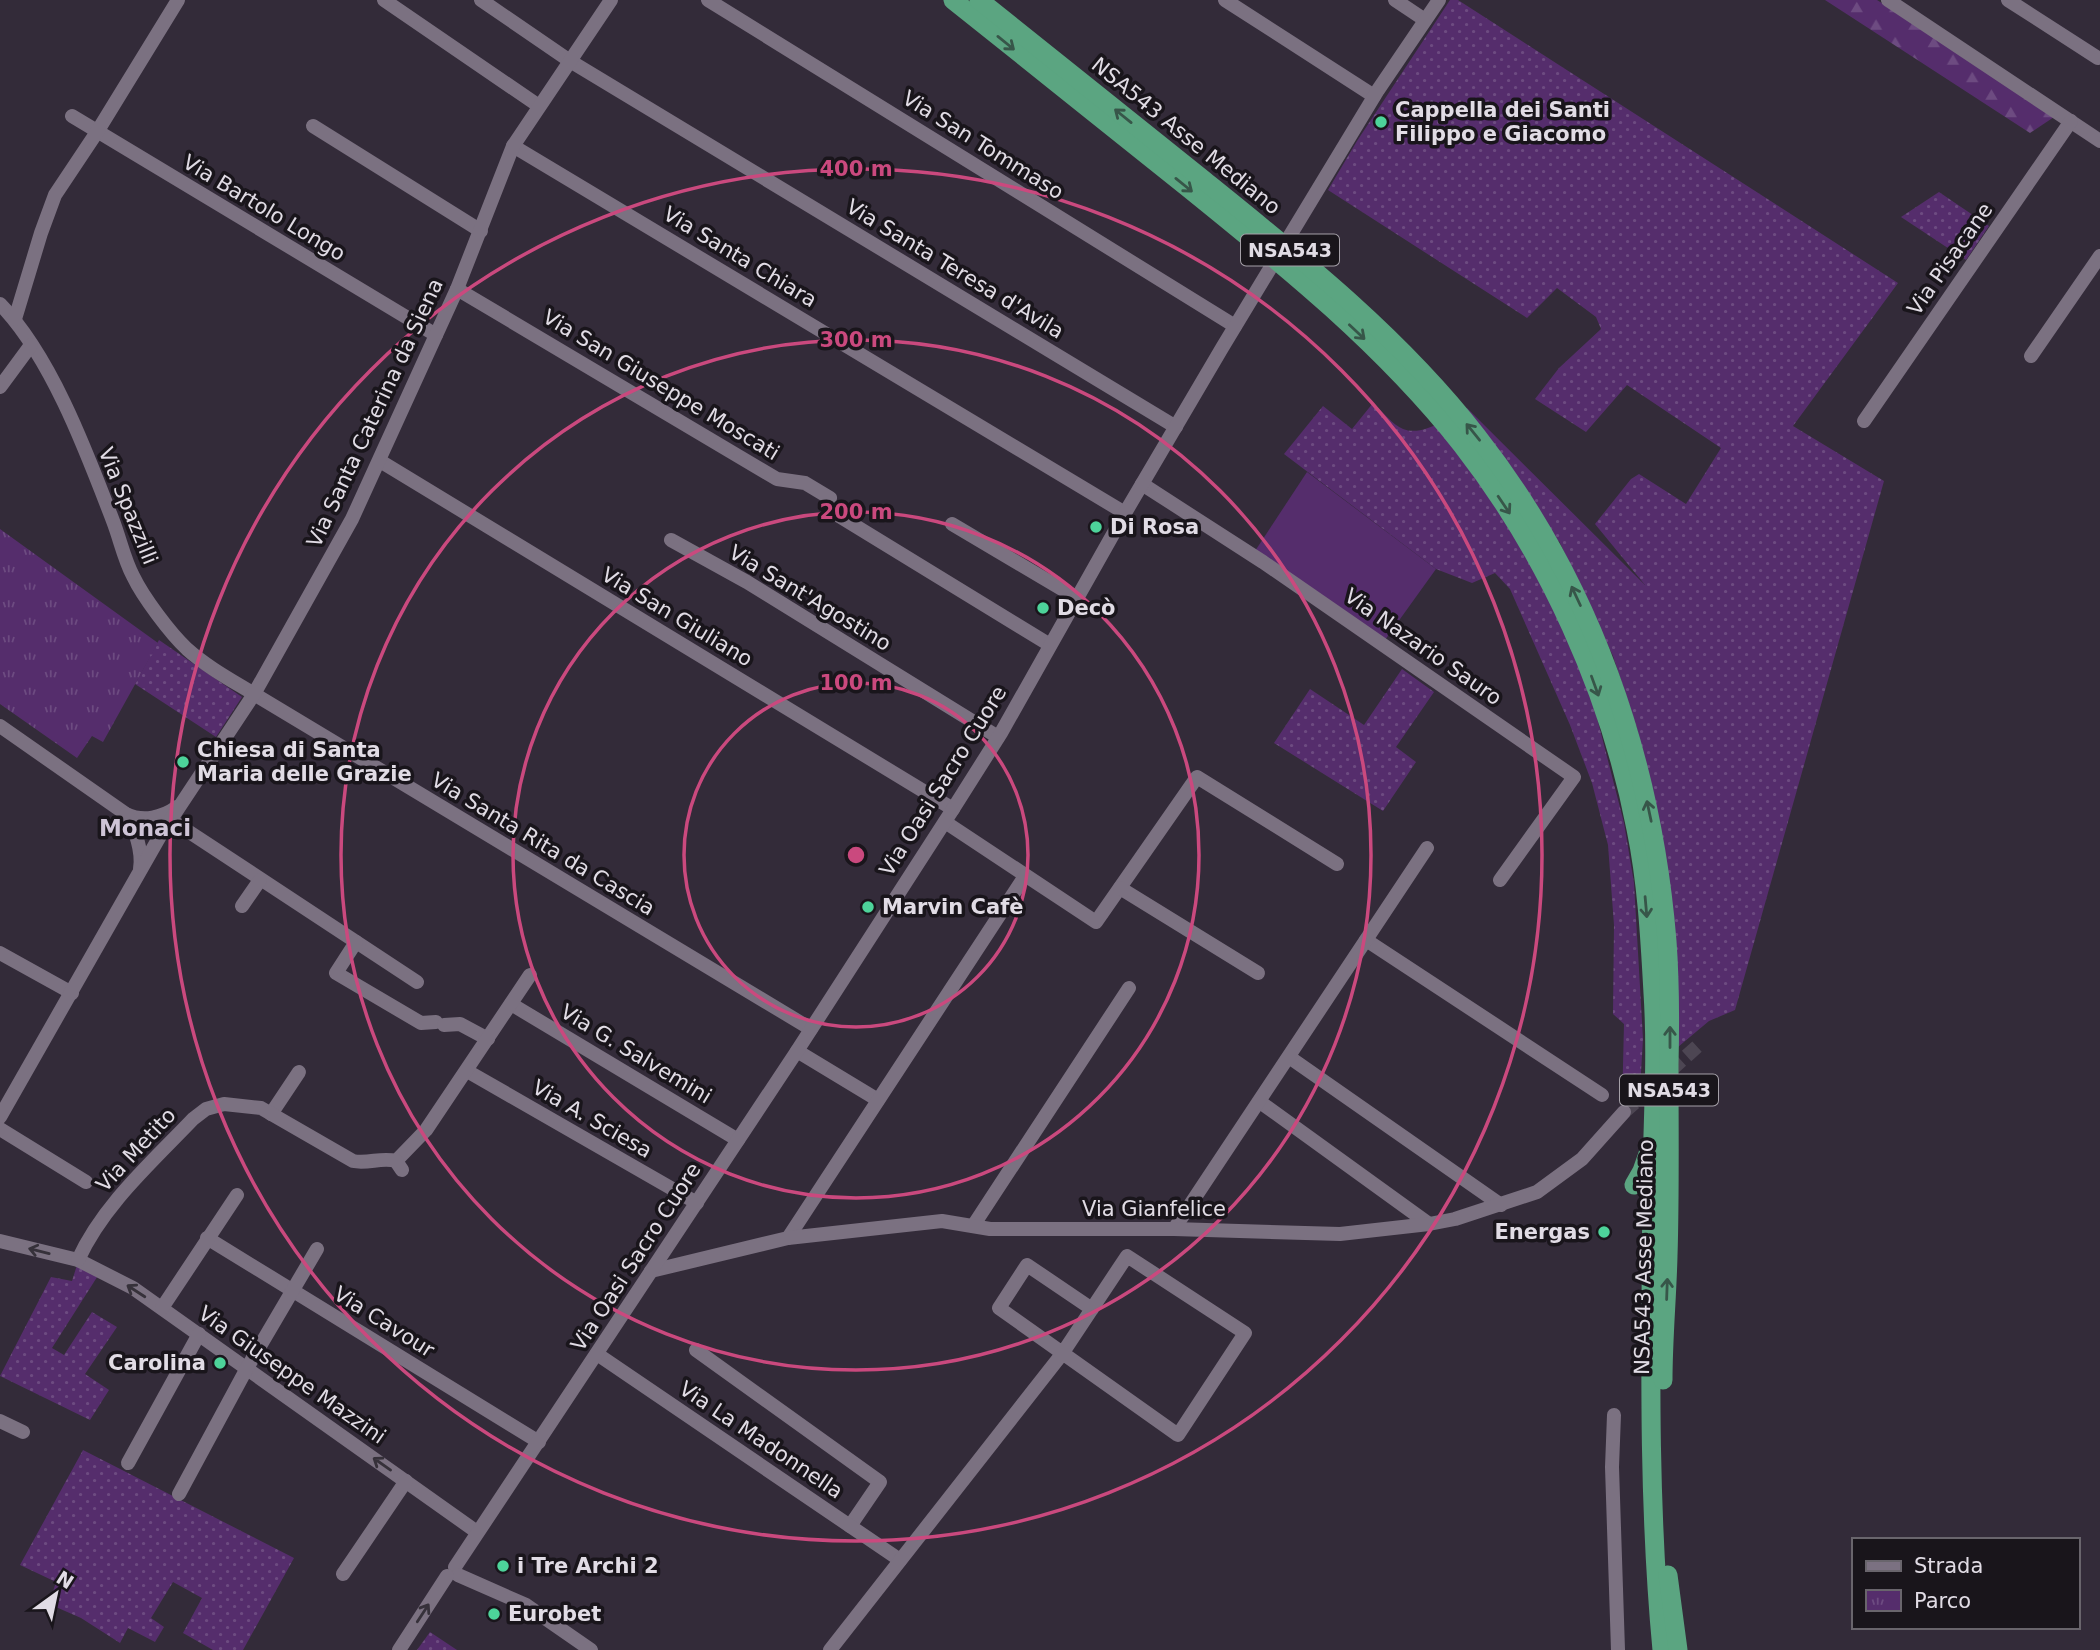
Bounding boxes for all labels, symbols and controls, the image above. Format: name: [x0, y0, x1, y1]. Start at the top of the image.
one-way arrow: [997, 35, 1015, 50]
street label: NSA543 Asse Mediano: [1087, 53, 1285, 219]
street label: Via San Tommaso: [898, 86, 1068, 204]
place label: Cappella dei Santi Filippo e Giacomo: [1395, 98, 1610, 146]
one-way arrow: [1115, 108, 1133, 123]
marker: Cappella dei Santi Filippo e Giacomo: [1373, 114, 1389, 130]
street label: Via Bartolo Longo: [178, 150, 350, 266]
text: 400 m: [819, 157, 893, 181]
one-way arrow: [1174, 177, 1192, 193]
street label: Via Santa Teresa d'Avila: [842, 194, 1068, 344]
street label: Via Pisacane: [1902, 198, 1998, 320]
street label: Via Santa Chiara: [659, 202, 821, 312]
road number: NSA543: [1241, 234, 1339, 266]
street label: Via Santa Caterina da Siena: [302, 275, 448, 551]
street label: Via San Giuseppe Moscati: [539, 305, 783, 465]
one-way arrow: [1348, 324, 1366, 340]
text: 300 m: [819, 328, 893, 352]
one-way arrow: [1465, 423, 1481, 441]
street label: Via Spazzilli: [94, 444, 162, 568]
one-way arrow: [1497, 495, 1511, 514]
text: 200 m: [819, 500, 893, 524]
place label: Di Rosa: [1110, 515, 1199, 539]
marker: Di Rosa: [1088, 519, 1104, 535]
street label: Via Sant'Agostino: [725, 540, 895, 656]
street label: Via San Giuliano: [597, 563, 757, 671]
street label: Via Nazario Sauro: [1340, 584, 1506, 710]
one-way arrow: [1569, 586, 1582, 607]
place label: Decò: [1057, 596, 1116, 620]
marker: Decò: [1035, 600, 1051, 616]
text: 100 m: [819, 671, 893, 695]
one-way arrow: [1590, 675, 1602, 697]
street label: Via Oasi Sacro Cuore: [875, 682, 1011, 880]
place label: Chiesa di Santa Maria delle Grazie: [197, 738, 412, 786]
marker: Chiesa di Santa Maria delle Grazie: [175, 754, 191, 770]
street label: Via Santa Rita da Cascia: [427, 768, 659, 920]
one-way arrow: [1642, 800, 1655, 822]
district label: Monaci: [99, 815, 191, 841]
centre of rings: [844, 843, 868, 867]
place label: Marvin Cafè: [882, 895, 1024, 919]
one-way arrow: [1640, 895, 1653, 918]
marker: Marvin Cafè: [860, 899, 876, 915]
street label: Via G. Salvemini: [556, 999, 716, 1109]
one-way arrow: [1663, 1025, 1677, 1048]
road number: NSA543: [1620, 1074, 1718, 1106]
street label: Via A. Sciesa: [528, 1075, 656, 1163]
street label: Via Metito: [91, 1103, 181, 1197]
street label: NSA543 Asse Mediano: [1630, 1139, 1658, 1375]
street label: Via Oasi Sacro Cuore: [566, 1158, 706, 1356]
street label: Via Gianfelice: [1082, 1197, 1226, 1221]
place label: Energas: [1494, 1220, 1590, 1244]
marker: Energas: [1596, 1224, 1612, 1240]
one-way arrow: [28, 1244, 51, 1257]
one-way arrow: [1660, 1277, 1673, 1300]
street label: Via Cavour: [329, 1282, 439, 1363]
one-way arrow: [126, 1283, 146, 1297]
street label: Via Giuseppe Mazzini: [194, 1301, 390, 1449]
place label: Carolina: [108, 1351, 206, 1375]
marker: Carolina: [212, 1355, 228, 1371]
street label: Via La Madonnella: [675, 1376, 847, 1504]
one-way arrow: [373, 1457, 392, 1471]
legend: [1852, 1538, 2079, 1629]
place label: i Tre Archi 2: [517, 1554, 659, 1578]
text: Strada: [1914, 1554, 1983, 1578]
marker: i Tre Archi 2: [495, 1558, 511, 1574]
north arrow: [21, 1559, 91, 1629]
text: N: [53, 1566, 78, 1593]
text: Parco: [1914, 1589, 1971, 1613]
place label: Eurobet: [508, 1602, 601, 1626]
one-way arrow: [416, 1604, 430, 1623]
marker: Eurobet: [486, 1606, 502, 1622]

